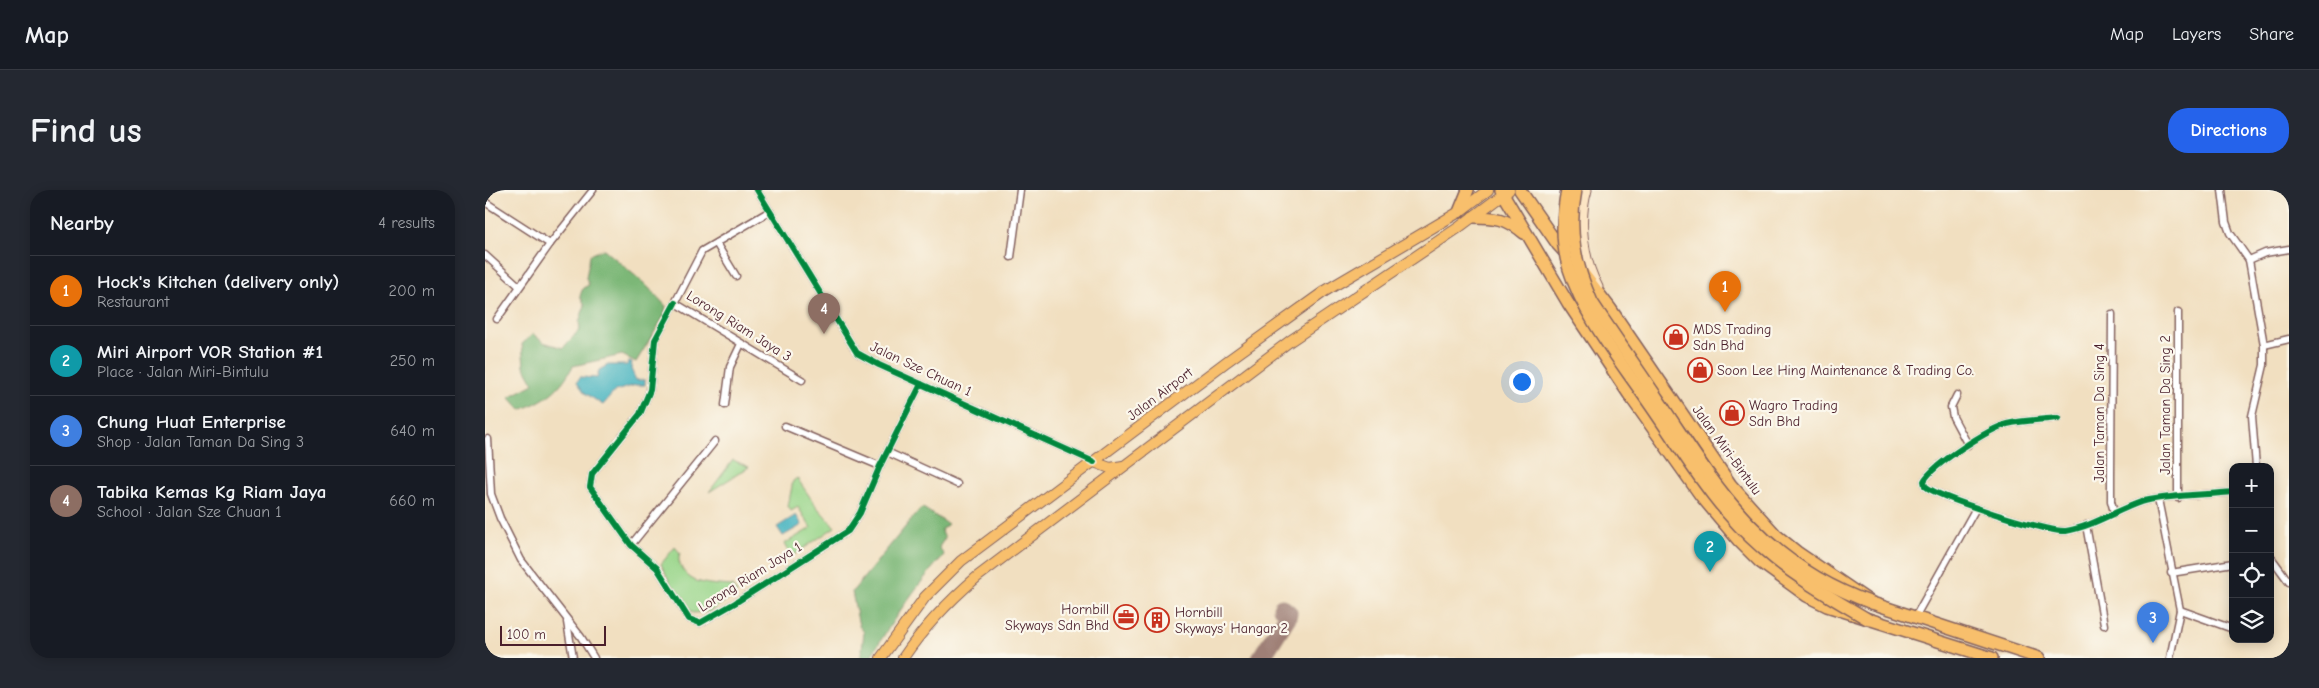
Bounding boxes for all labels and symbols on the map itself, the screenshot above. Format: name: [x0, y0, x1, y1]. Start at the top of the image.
pin: 1: [1709, 271, 1741, 312]
street label: Lorong Riam Jaya 3: [683, 287, 795, 365]
pin: 4: [808, 293, 840, 334]
place label: MDS Trading Sdn Bhd: [1693, 321, 1772, 354]
shop icon: MDS Trading Sdn Bhd: [1663, 324, 1689, 350]
street label: Jalan Taman Da Sing 2: [2157, 335, 2174, 475]
street label: Jalan Sze Chuan 1: [868, 338, 974, 400]
street label: Jalan Taman Da Sing 4: [2091, 343, 2108, 483]
shop icon: Soon Lee Hing Maintenance & Trading Co.: [1687, 357, 1713, 383]
place label: Soon Lee Hing Maintenance & Trading Co.: [1717, 362, 1974, 379]
street label: Jalan Airport: [1124, 363, 1197, 424]
your location: [1509, 369, 1535, 395]
place label: Wagro Trading Sdn Bhd: [1749, 397, 1838, 430]
shop icon: Wagro Trading Sdn Bhd: [1719, 400, 1745, 426]
street label: Jalan Miri-Bintulu: [1689, 402, 1765, 498]
pin: 2: [1694, 531, 1726, 572]
street label: Lorong Riam Jaya 1: [695, 538, 805, 616]
place label: Hornbill Skyways Sdn Bhd: [1005, 601, 1109, 634]
pin: 3: [2137, 602, 2169, 643]
office icon: Hornbill Skyways Sdn Bhd: [1113, 604, 1139, 630]
place label: Hornbill Skyways' Hangar 2: [1175, 604, 1288, 637]
building icon: Hornbill Skyways' Hangar 2: [1144, 607, 1170, 633]
scale bar: [500, 623, 606, 646]

